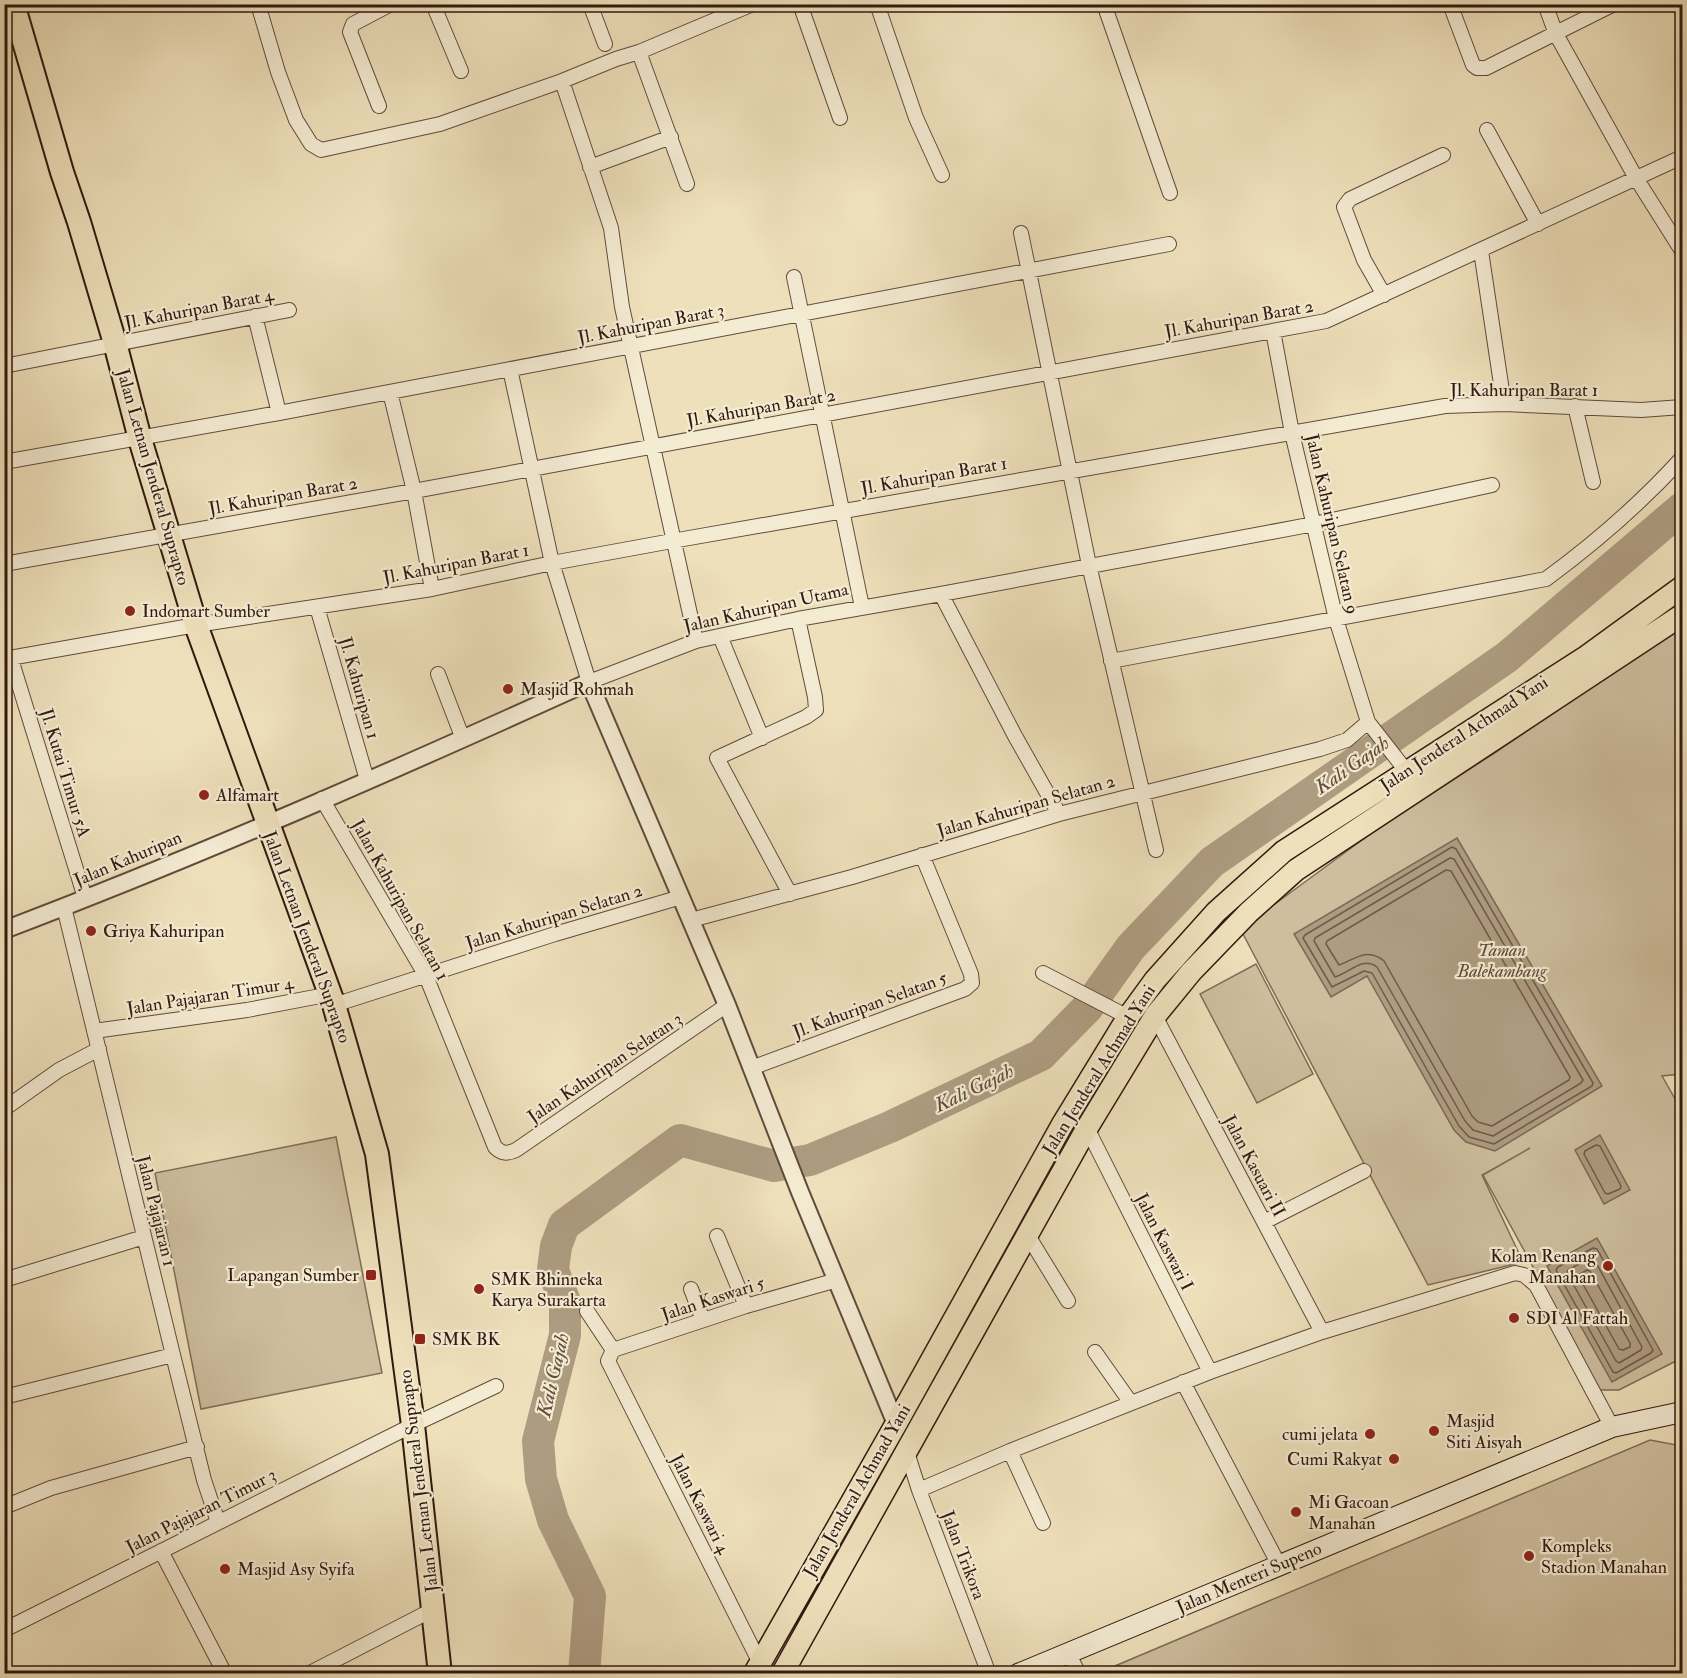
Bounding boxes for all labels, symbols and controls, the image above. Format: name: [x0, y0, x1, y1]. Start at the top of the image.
street label: Jl. Kahuripan Barat 4: [121, 283, 277, 335]
street label: Jl. Kahuripan Barat 2: [1162, 295, 1315, 344]
street label: Jl. Kahuripan Barat 3: [575, 299, 726, 350]
street label: Jalan Letnan Jenderal Suprapto: [111, 365, 195, 588]
street label: Jl. Kahuripan Barat 1: [1449, 379, 1598, 402]
street label: Jl. Kahuripan Barat 2: [684, 384, 837, 433]
street label: Jalan Kahuripan Selatan 9: [1300, 431, 1364, 616]
street label: Jl. Kahuripan Barat 1: [858, 452, 1009, 500]
street label: Jl. Kahuripan Barat 2: [206, 472, 359, 521]
street label: Jl. Kahuripan Barat 1: [380, 539, 531, 590]
street label: Jalan Kahuripan Utama: [680, 578, 851, 638]
place label: Indomart Sumber: [142, 600, 270, 623]
marker: Indomart Sumber: [123, 604, 137, 618]
street label: Jl. Kahuripan 1: [333, 633, 385, 742]
street label: Jalan Jenderal Achmad Yani: [1375, 671, 1553, 798]
place label: Masjid Rohmah: [520, 678, 634, 701]
marker: Masjid Rohmah: [501, 682, 515, 696]
street label: Jl. Kutai Timur 5A: [34, 705, 96, 841]
water label: Kali Gajah: [1309, 730, 1394, 800]
street label: Jalan Kahuripan Selatan 2: [933, 770, 1118, 843]
place label: Alfamart: [215, 784, 279, 807]
marker: Alfamart: [197, 788, 211, 802]
street label: Jalan Kahuripan Selatan 1: [346, 814, 454, 985]
street label: Jalan Kahuripan: [70, 826, 186, 892]
street label: Jalan Letnan Jenderal Suprapto: [258, 827, 356, 1047]
street label: Jalan Kahuripan Selatan 2: [462, 879, 645, 955]
place label: Griya Kahuripan: [103, 920, 224, 943]
marker: Griya Kahuripan: [84, 924, 98, 938]
park label: Taman Balekambang: [1456, 939, 1548, 983]
street label: Jl. Kahuripan Selatan 5: [789, 966, 950, 1044]
street label: Jalan Pajajaran Timur 4: [124, 971, 296, 1021]
street label: Jalan Jenderal Achmad Yani: [1037, 980, 1161, 1160]
street label: Jalan Kahuripan Selatan 3: [522, 1008, 687, 1129]
water label: Kali Gajah: [929, 1058, 1018, 1118]
street label: Jalan Kasuari II: [1217, 1110, 1290, 1221]
street label: Jalan Pajajaran 1: [131, 1152, 181, 1269]
street label: Jalan Kaswari I: [1129, 1188, 1198, 1295]
place label: Kolam Renang Manahan: [1490, 1245, 1597, 1289]
marker: Kolam Renang Manahan: [1601, 1259, 1615, 1273]
place label: Lapangan Sumber: [227, 1264, 359, 1287]
marker: Lapangan Sumber: [364, 1268, 378, 1282]
place label: SMK Bhinneka Karya Surakarta: [491, 1268, 606, 1312]
street label: Jalan Kaswari 5: [658, 1271, 768, 1327]
marker: SMK Bhinneka Karya Surakarta: [472, 1282, 486, 1296]
place label: SDI Al Fattah: [1526, 1307, 1629, 1330]
marker: SDI Al Fattah: [1507, 1311, 1521, 1325]
place label: SMK BK: [432, 1328, 501, 1351]
water label: Kali Gajah: [531, 1331, 575, 1420]
marker: SMK BK: [413, 1332, 427, 1346]
street label: Jalan Letnan Jenderal Suprapto: [394, 1368, 444, 1595]
street label: Jalan Jenderal Achmad Yani: [797, 1400, 916, 1583]
place label: Masjid Siti Aisyah: [1446, 1410, 1523, 1454]
place label: cumi jelata: [1282, 1423, 1359, 1446]
marker: Masjid Siti Aisyah: [1427, 1424, 1441, 1438]
marker: cumi jelata: [1363, 1427, 1377, 1441]
place label: Cumi Rakyat: [1287, 1448, 1382, 1471]
street label: Jalan Kaswari 4: [665, 1449, 736, 1559]
marker: Cumi Rakyat: [1387, 1452, 1401, 1466]
street label: Jalan Pajajaran Timur 3: [121, 1463, 280, 1559]
place label: Mi Gacoan Manahan: [1308, 1491, 1389, 1535]
marker: Mi Gacoan Manahan: [1289, 1505, 1303, 1519]
street label: Jalan Trikora: [935, 1506, 991, 1603]
place label: Kompleks Stadion Manahan: [1541, 1535, 1667, 1579]
street label: Jalan Menteri Supeno: [1172, 1537, 1325, 1619]
marker: Kompleks Stadion Manahan: [1522, 1549, 1536, 1563]
place label: Masjid Asy Syifa: [237, 1558, 355, 1581]
marker: Masjid Asy Syifa: [218, 1562, 232, 1576]

